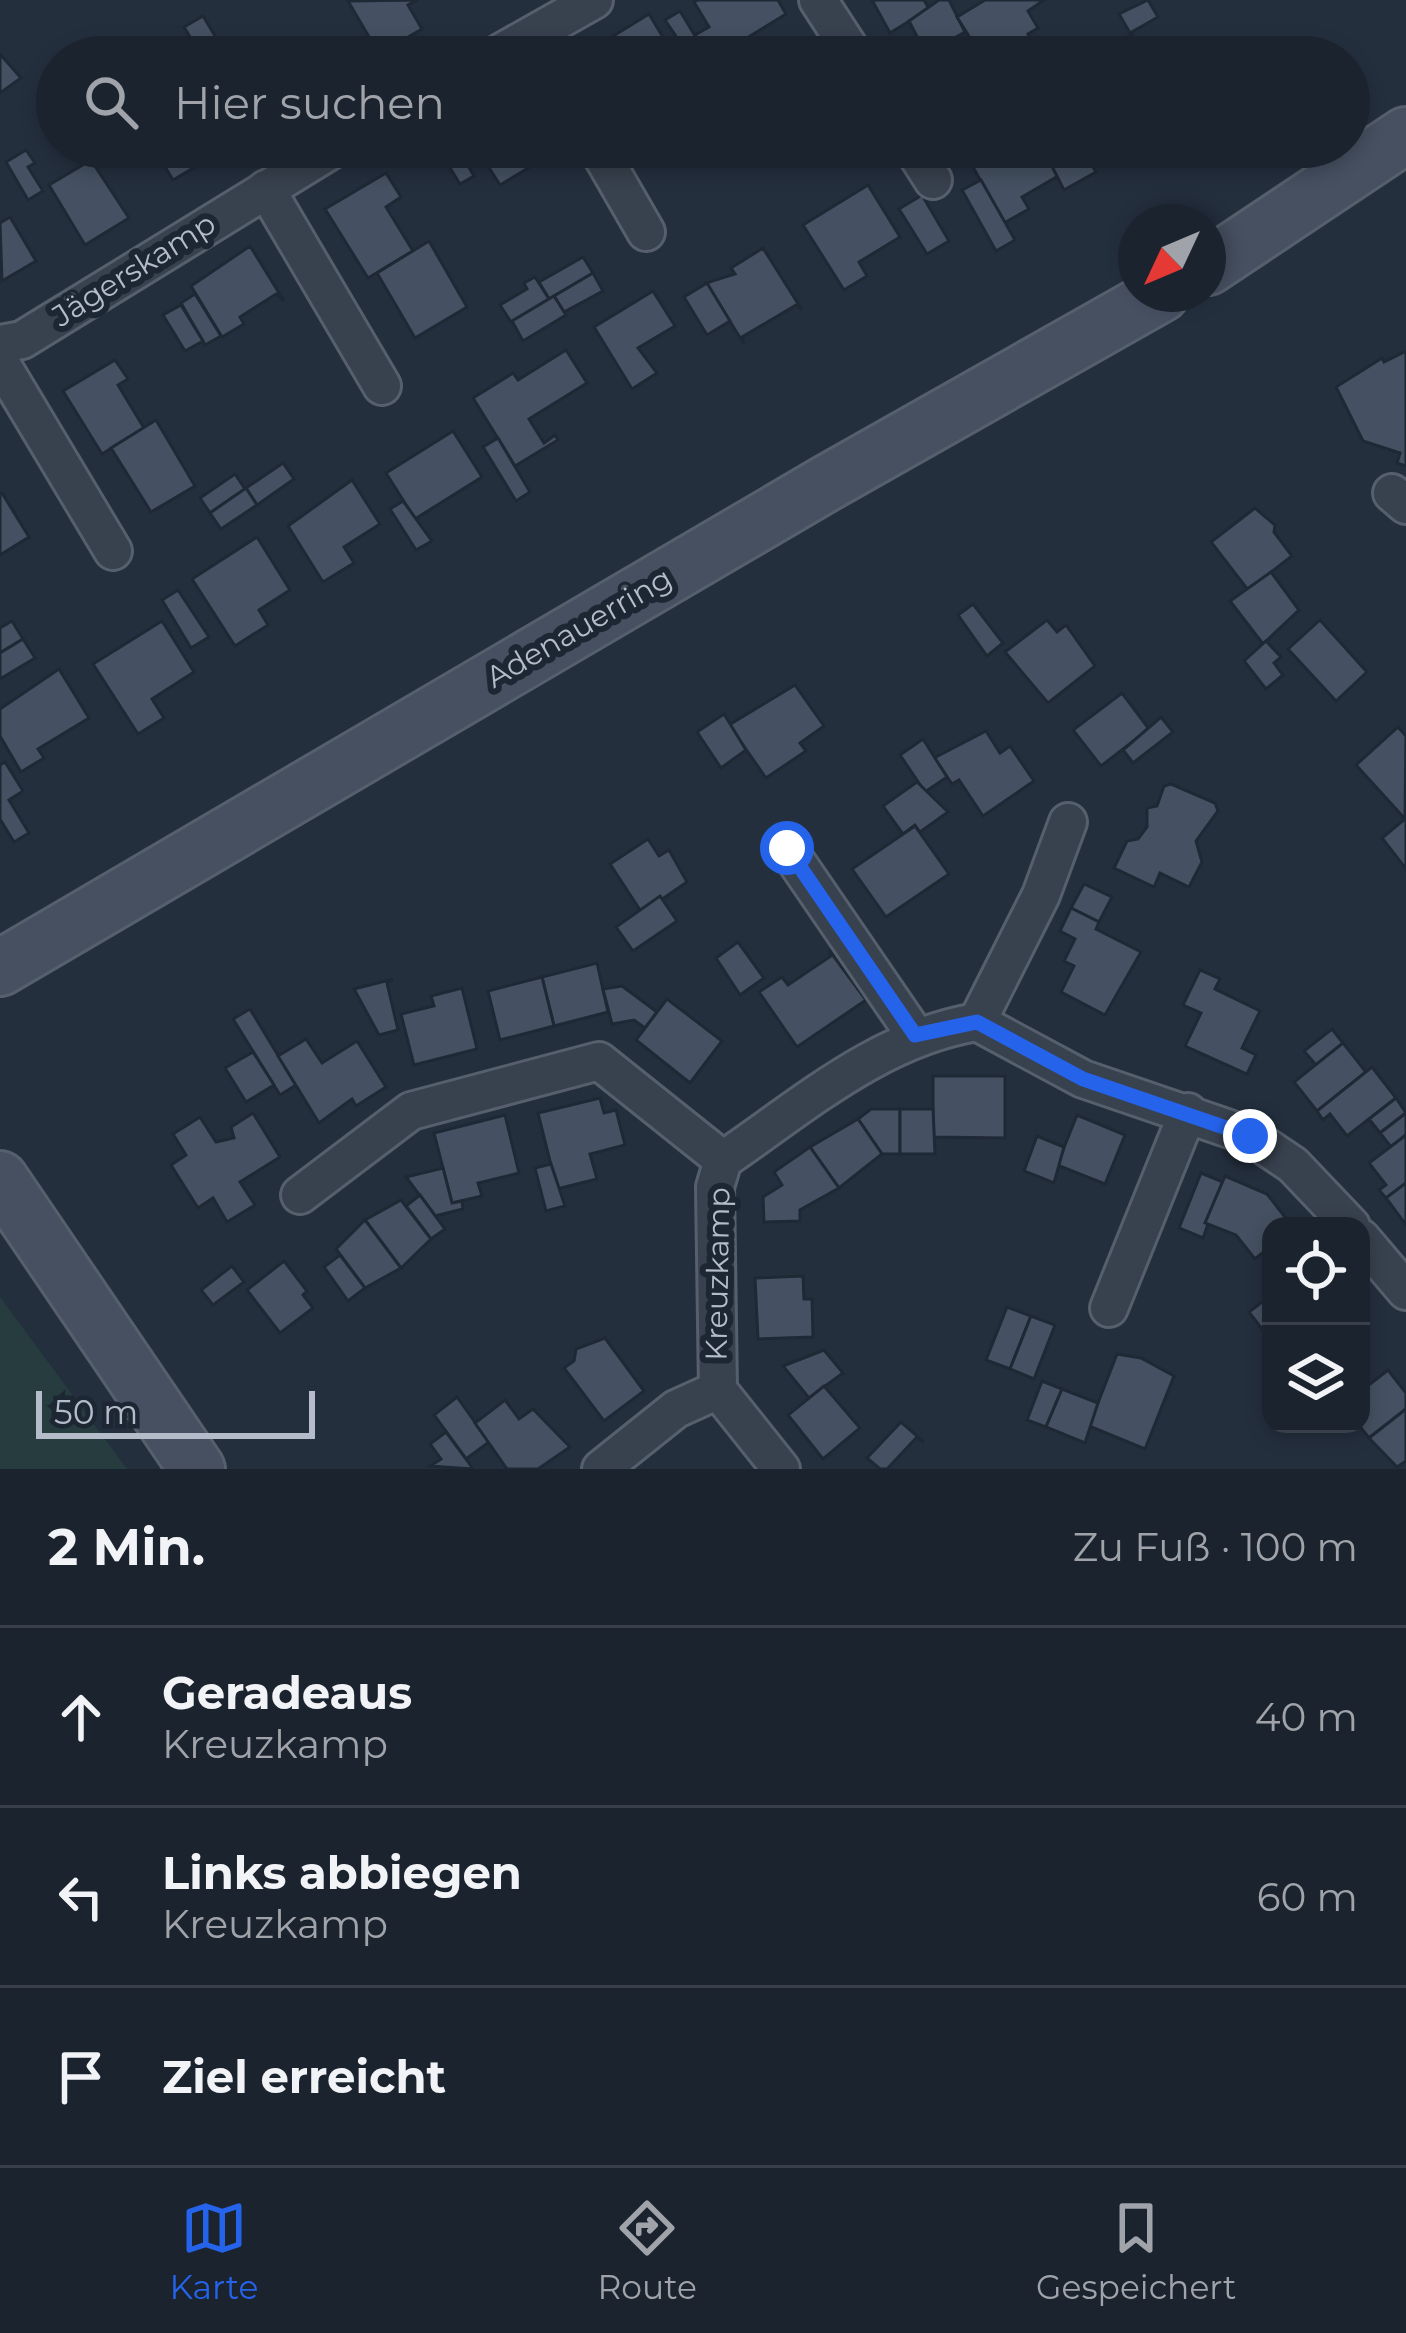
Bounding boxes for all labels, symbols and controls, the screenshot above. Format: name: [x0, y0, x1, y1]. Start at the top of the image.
search box: [36, 36, 1370, 168]
icon: search: [78, 69, 144, 135]
text: Hier suchen: [174, 75, 445, 130]
north arrow: [1118, 204, 1226, 312]
street label: Jägerskamp: [44, 205, 222, 335]
street label: Adenauerring: [479, 559, 678, 696]
route start: [760, 821, 814, 875]
route end: [1223, 1109, 1277, 1163]
street label: Kreuzkamp: [697, 1187, 738, 1361]
map controls: [1262, 1217, 1370, 1433]
button: locate: [1262, 1217, 1370, 1325]
button: layers: [1262, 1325, 1370, 1433]
scale bar: [36, 1385, 315, 1438]
text: 50 m: [54, 1392, 138, 1432]
text: 2 Min.: [48, 1516, 205, 1578]
text: Zu Fuß · 100 m: [1073, 1523, 1358, 1571]
text: Geradeaus: [162, 1665, 412, 1720]
icon: ahead: [48, 1684, 114, 1750]
text: 40 m: [1255, 1693, 1358, 1741]
text: Kreuzkamp: [162, 1720, 388, 1768]
text: Links abbiegen: [162, 1845, 522, 1900]
icon: left: [48, 1864, 114, 1930]
text: 60 m: [1257, 1873, 1358, 1921]
text: Kreuzkamp: [162, 1900, 388, 1948]
icon: arrive: [48, 2044, 114, 2110]
text: Ziel erreicht: [162, 2049, 446, 2104]
tab: Karte: [170, 2195, 258, 2307]
tab: Route: [598, 2195, 697, 2307]
tab: Gespeichert: [1036, 2195, 1236, 2307]

